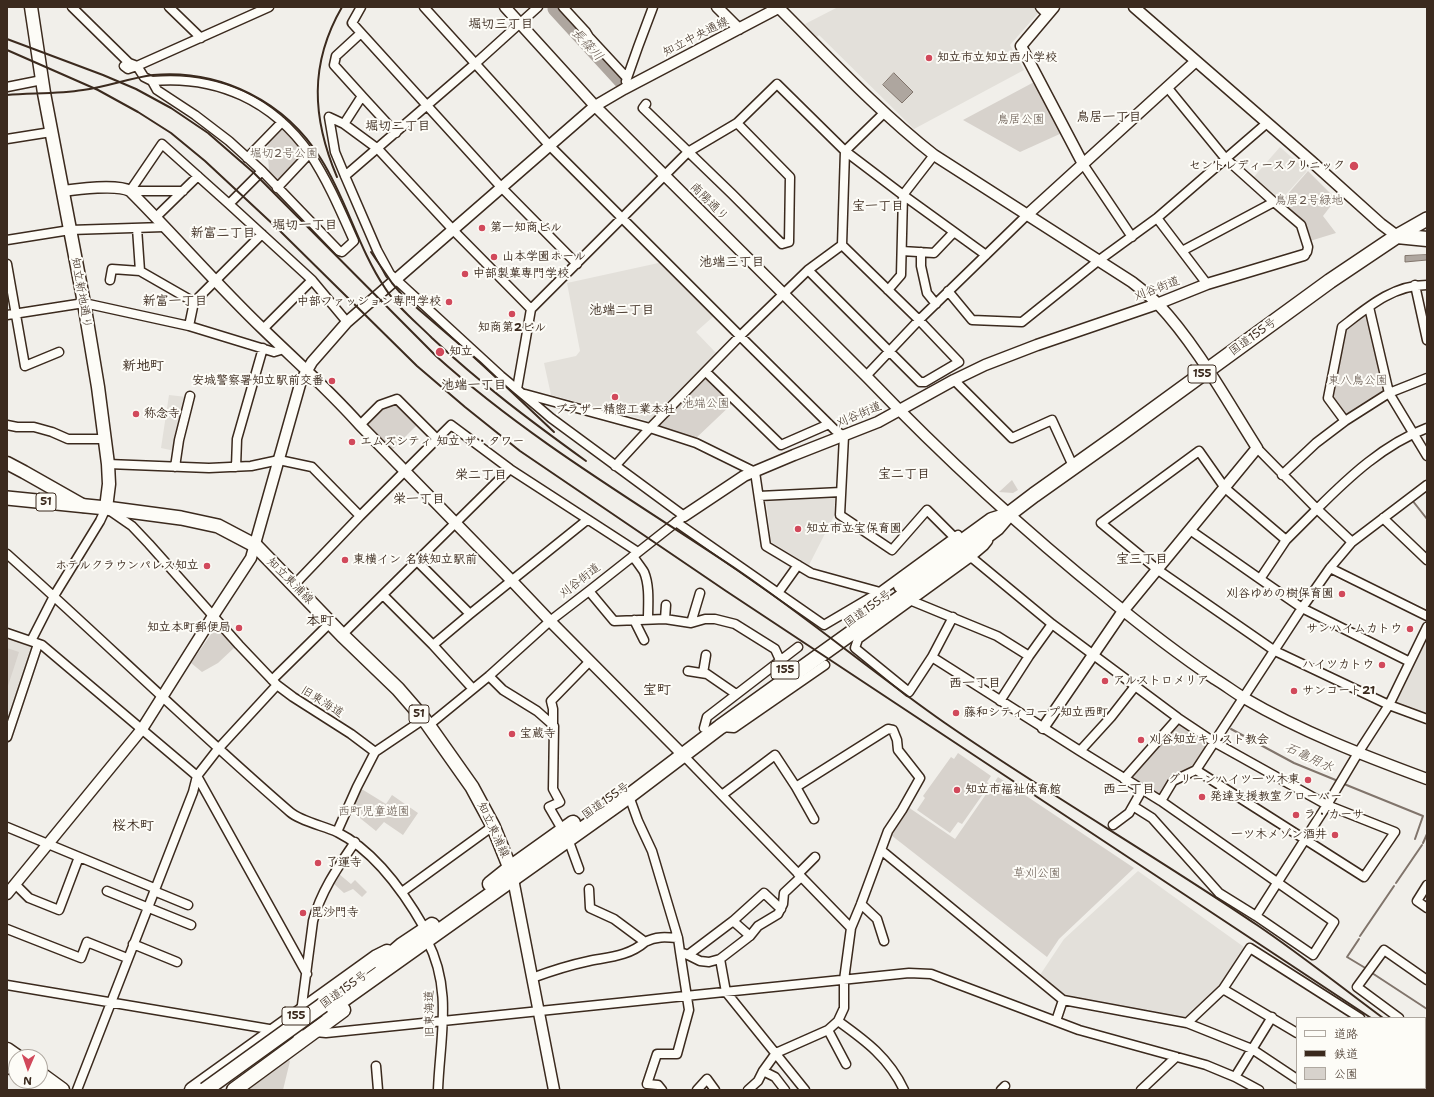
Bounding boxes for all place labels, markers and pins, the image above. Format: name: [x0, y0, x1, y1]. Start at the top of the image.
place label: 知立市立知立西小学校: [937, 51, 1057, 65]
marker: 知立市立知立西小学校: [924, 53, 934, 63]
place label: セントレディースクリニック: [1189, 159, 1345, 173]
marker: セントレディースクリニック: [1348, 160, 1360, 172]
place label: 第一知商ビル: [490, 221, 562, 235]
marker: 第一知商ビル: [477, 223, 487, 233]
place label: 山本学園ホール: [502, 250, 586, 264]
marker: 山本学園ホール: [489, 252, 499, 262]
place label: 中部製菓専門学校: [473, 267, 569, 281]
marker: 中部製菓専門学校: [460, 269, 470, 279]
place label: 中部ファッション専門学校: [297, 295, 441, 309]
marker: 中部ファッション専門学校: [444, 297, 454, 307]
marker: 知商第2ビル: [507, 309, 517, 319]
place label: 知商第2ビル: [478, 321, 546, 335]
place label: 知立: [449, 345, 473, 359]
marker: 知立: [434, 346, 446, 358]
place label: 安城警察署知立駅前交番: [192, 374, 324, 388]
marker: 安城警察署知立駅前交番: [327, 376, 337, 386]
marker: ブラザー精密工業本社: [610, 392, 620, 402]
place label: ブラザー精密工業本社: [555, 403, 675, 417]
place label: 称念寺: [144, 407, 180, 421]
marker: 称念寺: [131, 409, 141, 419]
place label: エムズシティ 知立 ザ・タワー: [360, 435, 524, 449]
marker: エムズシティ 知立 ザ・タワー: [347, 437, 357, 447]
place label: 知立市立宝保育園: [806, 522, 902, 536]
marker: 知立市立宝保育園: [793, 524, 803, 534]
place label: 東横イン 名鉄知立駅前: [353, 553, 477, 567]
marker: 東横イン 名鉄知立駅前: [340, 555, 350, 565]
place label: ホテルクラウンパレス知立: [55, 559, 199, 573]
marker: ホテルクラウンパレス知立: [202, 561, 212, 571]
place label: 刈谷ゆめの樹保育園: [1226, 587, 1334, 601]
marker: 刈谷ゆめの樹保育園: [1337, 589, 1347, 599]
place label: 知立本町郵便局: [147, 621, 231, 635]
place label: サンハイムカトウ: [1306, 622, 1402, 636]
marker: 知立本町郵便局: [234, 623, 244, 633]
marker: サンハイムカトウ: [1405, 624, 1415, 634]
place label: ハイツカトウ: [1302, 658, 1374, 672]
marker: ハイツカトウ: [1377, 660, 1387, 670]
place label: アルストロメリア: [1113, 674, 1209, 688]
marker: アルストロメリア: [1100, 676, 1110, 686]
place label: サンコート21: [1302, 684, 1375, 698]
marker: サンコート21: [1289, 686, 1299, 696]
place label: 藤和シティコープ知立西町: [964, 706, 1108, 720]
marker: 藤和シティコープ知立西町: [951, 708, 961, 718]
place label: 宝蔵寺: [520, 727, 556, 741]
marker: 宝蔵寺: [507, 729, 517, 739]
place label: 刈谷知立キリスト教会: [1149, 733, 1269, 747]
marker: 刈谷知立キリスト教会: [1136, 735, 1146, 745]
place label: グリーンハイツ一ツ木東: [1168, 773, 1300, 787]
marker: グリーンハイツ一ツ木東: [1303, 775, 1313, 785]
place label: 知立市福祉体育館: [965, 783, 1061, 797]
marker: 知立市福祉体育館: [952, 785, 962, 795]
place label: 発達支援教室クローバー: [1210, 790, 1342, 804]
marker: 発達支援教室クローバー: [1197, 792, 1207, 802]
place label: ラ・カーサ: [1304, 808, 1364, 822]
marker: ラ・カーサ: [1291, 810, 1301, 820]
place label: 一ツ木メゾン酒井: [1231, 828, 1327, 842]
marker: 一ツ木メゾン酒井: [1330, 830, 1340, 840]
place label: 了運寺: [326, 856, 362, 870]
marker: 了運寺: [313, 858, 323, 868]
place label: 毘沙門寺: [311, 906, 359, 920]
marker: 毘沙門寺: [298, 908, 308, 918]

